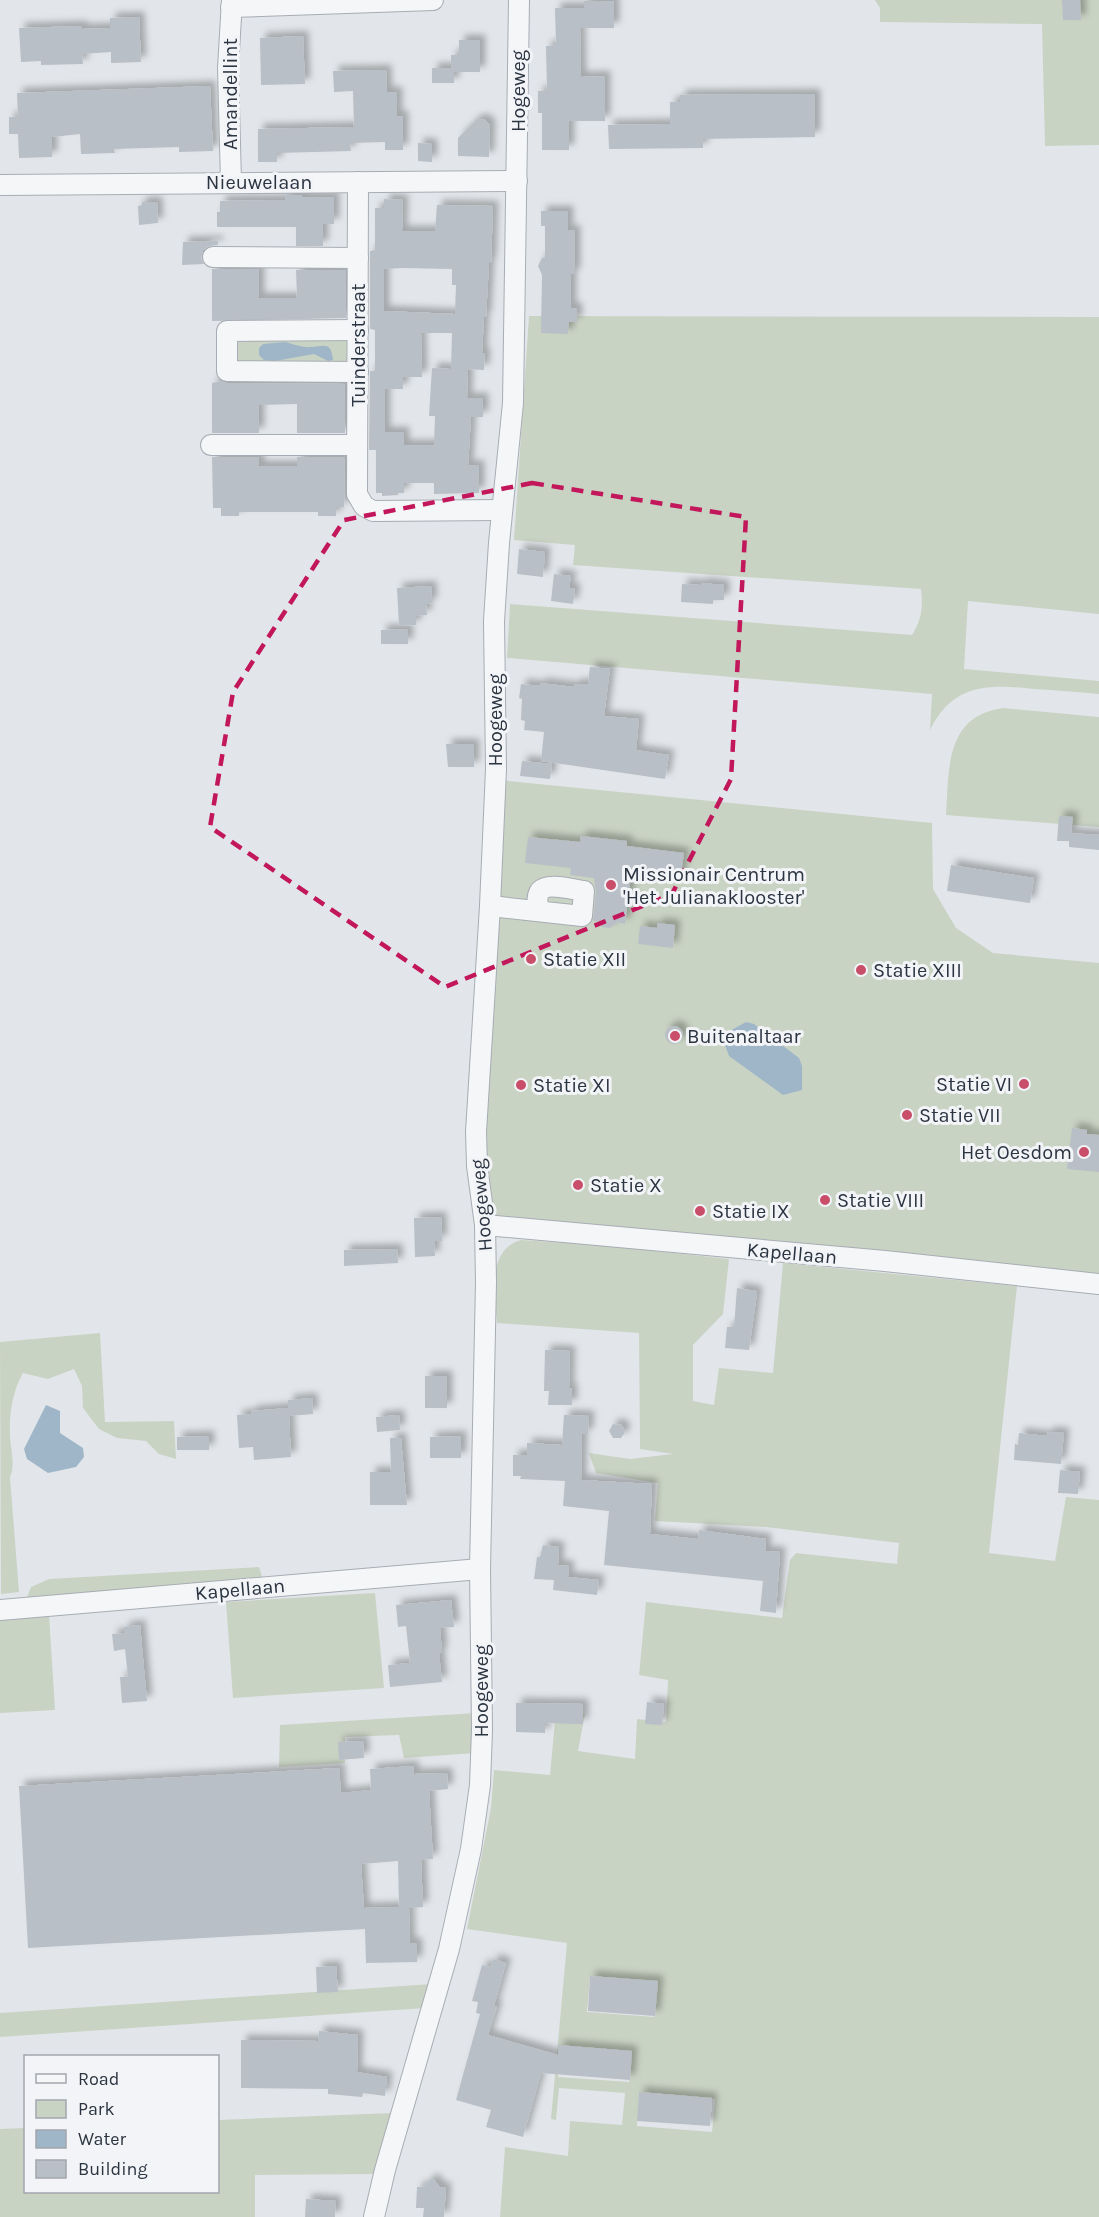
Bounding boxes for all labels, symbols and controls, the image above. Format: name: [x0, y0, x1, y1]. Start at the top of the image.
street label: Amandellint: [219, 37, 242, 150]
street label: Hogeweg: [507, 50, 530, 132]
street label: Nieuwelaan: [206, 171, 312, 194]
street label: Tuinderstraat: [347, 283, 370, 406]
street label: Hoogeweg: [484, 674, 507, 766]
place label: Missionair Centrum 'Het Julianaklooster': [623, 863, 805, 909]
marker: Missionair Centrum 'Het Julianaklooster': [604, 878, 618, 892]
place label: Statie XII: [543, 948, 626, 971]
marker: Statie XII: [524, 952, 538, 966]
place label: Statie XIII: [873, 959, 962, 982]
marker: Statie XIII: [854, 963, 868, 977]
place label: Buitenaltaar: [687, 1025, 802, 1048]
marker: Buitenaltaar: [668, 1029, 682, 1043]
place label: Statie VI: [936, 1073, 1012, 1096]
place label: Statie XI: [533, 1074, 611, 1097]
marker: Statie VI: [1017, 1077, 1031, 1091]
marker: Statie XI: [514, 1078, 528, 1092]
place label: Statie VII: [919, 1104, 1001, 1127]
marker: Statie VII: [900, 1108, 914, 1122]
place label: Het Oesdom: [961, 1141, 1072, 1164]
marker: Het Oesdom: [1077, 1145, 1091, 1159]
street label: Hoogeweg: [466, 1158, 497, 1252]
place label: Statie X: [590, 1174, 662, 1197]
marker: Statie X: [571, 1178, 585, 1192]
place label: Statie VIII: [837, 1189, 924, 1212]
marker: Statie VIII: [818, 1193, 832, 1207]
place label: Statie IX: [712, 1200, 790, 1223]
marker: Statie IX: [693, 1204, 707, 1218]
street label: Kapellaan: [746, 1238, 838, 1269]
street label: Kapellaan: [194, 1574, 286, 1605]
street label: Hoogeweg: [470, 1645, 493, 1737]
legend: [24, 2055, 219, 2193]
text: Road: [78, 2068, 119, 2090]
text: Park: [78, 2098, 115, 2120]
text: Water: [78, 2128, 126, 2150]
text: Building: [78, 2158, 148, 2180]

